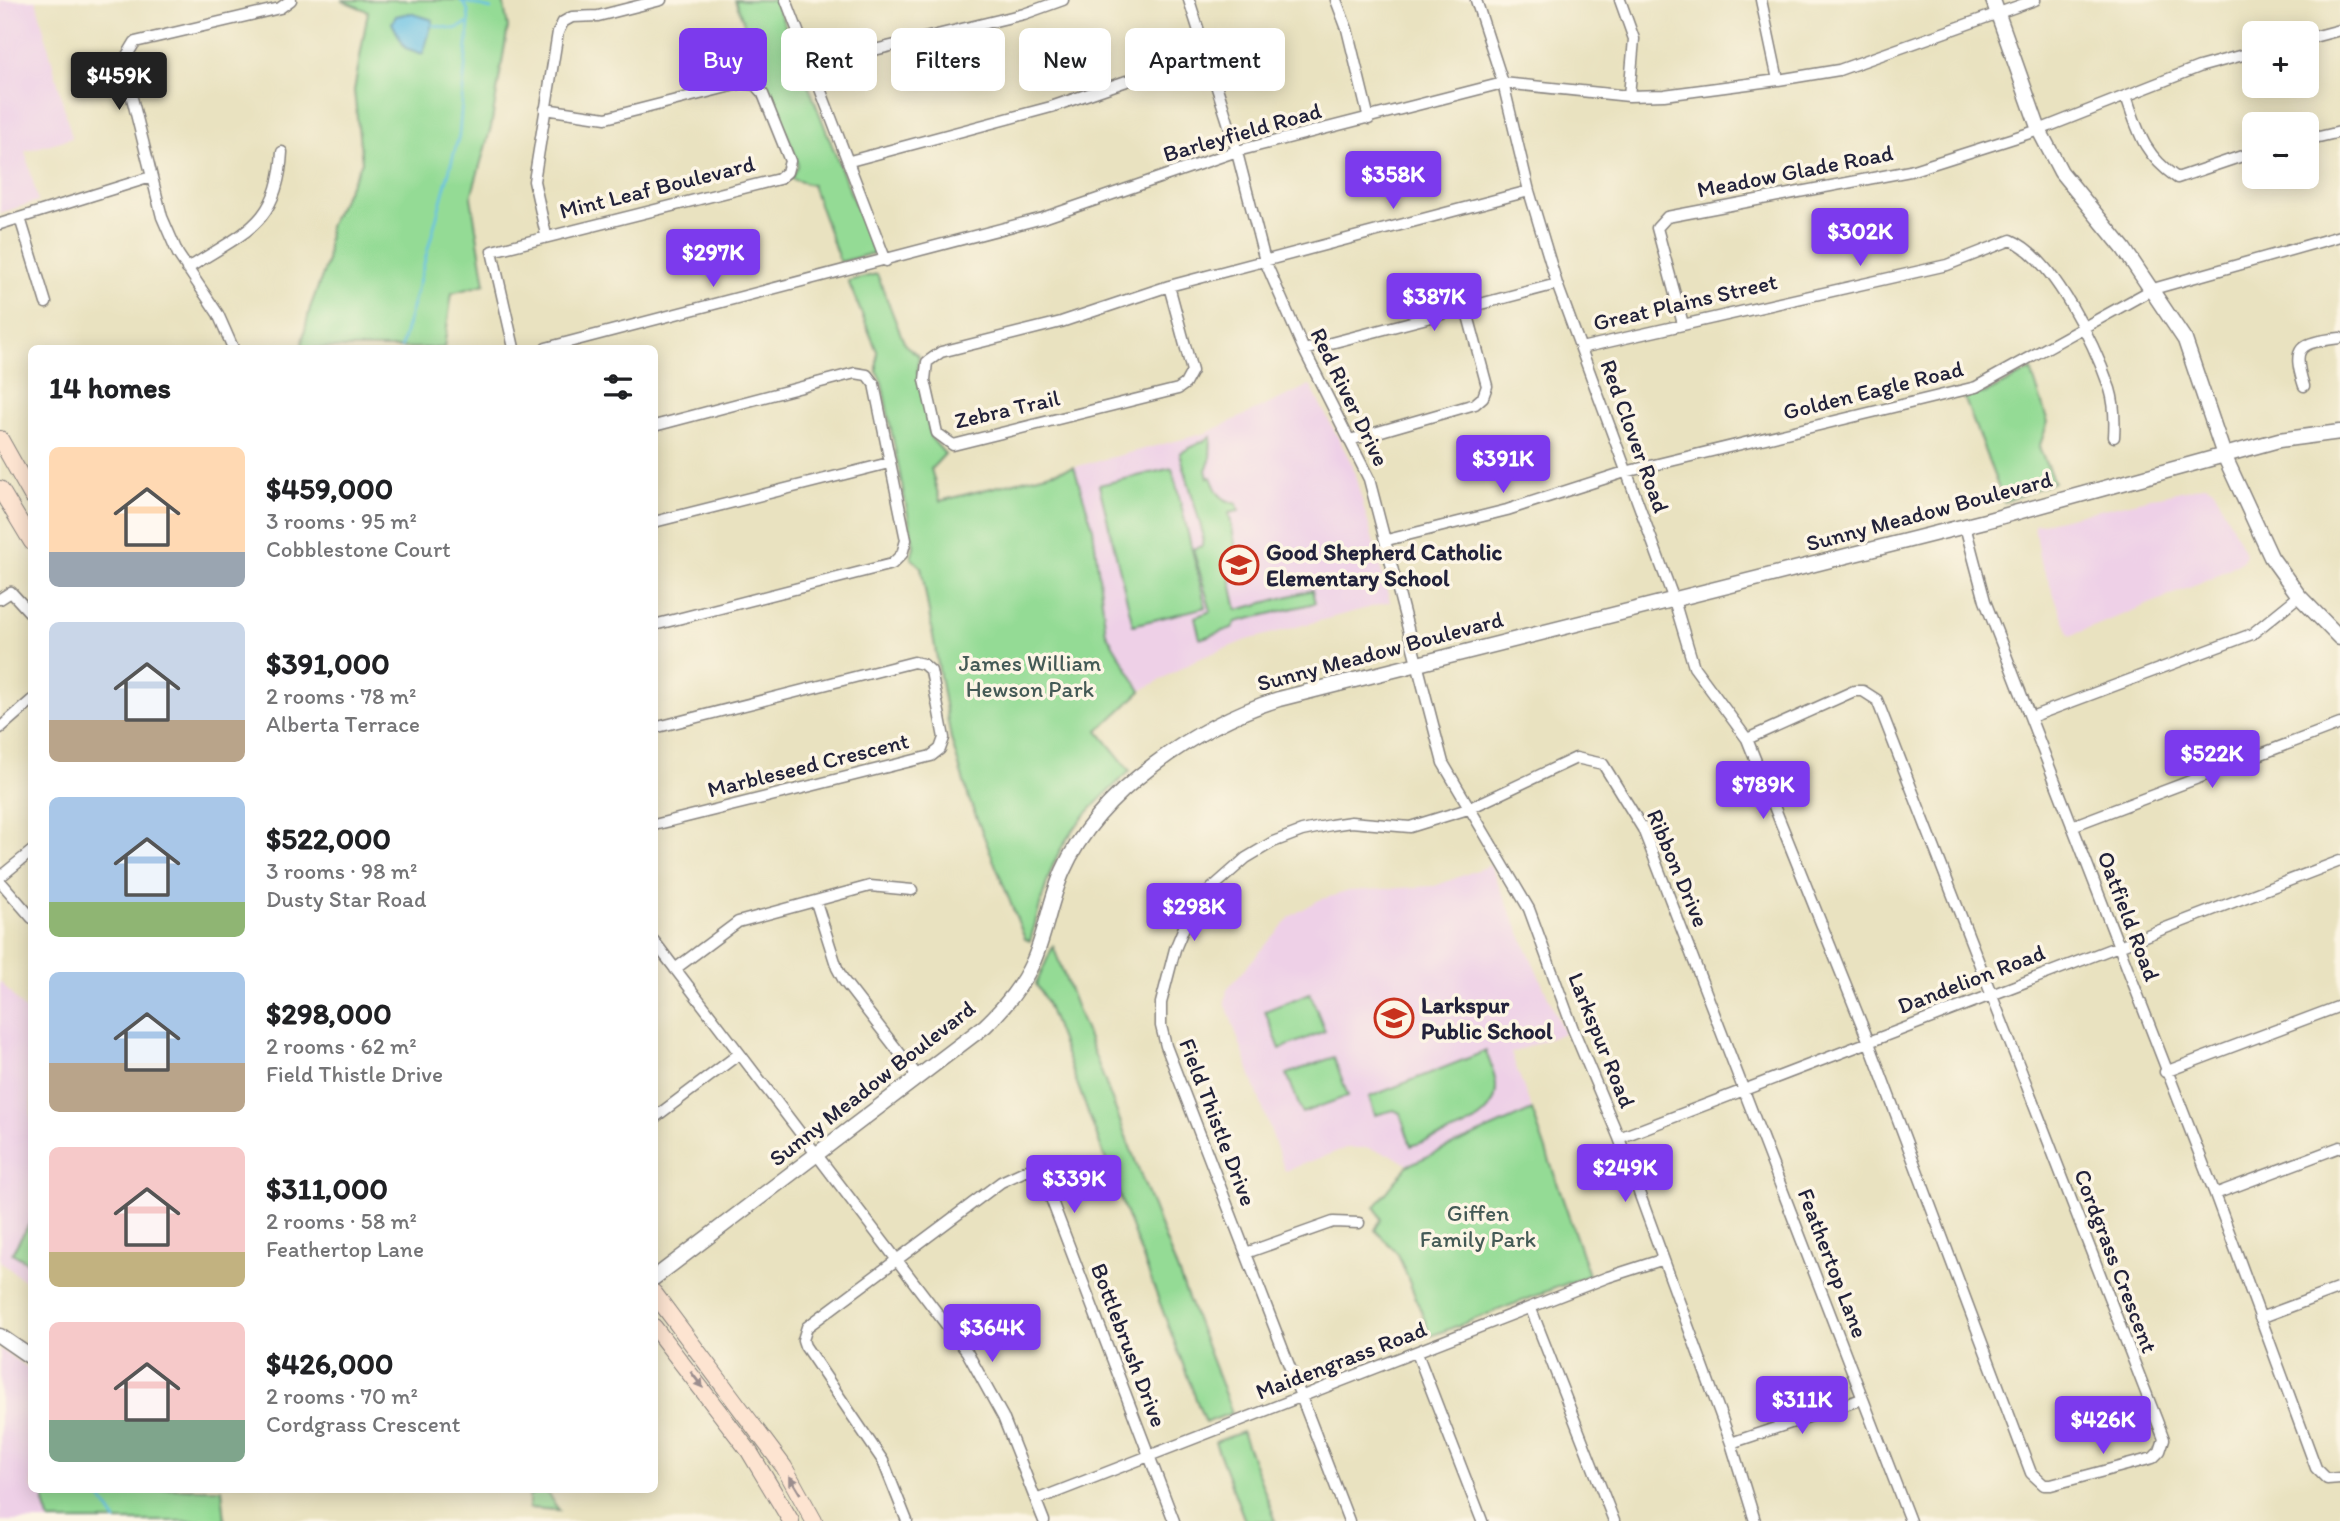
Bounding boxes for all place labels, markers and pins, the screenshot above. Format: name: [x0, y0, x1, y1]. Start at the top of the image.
pin: $459K: [70, 52, 168, 112]
pin: $358K: [1344, 152, 1442, 211]
pin: $302K: [1811, 208, 1909, 268]
pin: $297K: [664, 230, 762, 289]
pin: $387K: [1385, 274, 1483, 333]
pin: $391K: [1454, 435, 1552, 495]
place label: Good Shepherd Catholic Elementary School: [1266, 538, 1502, 592]
school or university icon: Good Shepherd Catholic Elementary School: [1218, 544, 1260, 586]
pin: $522K: [2163, 730, 2261, 790]
pin: $789K: [1714, 762, 1812, 821]
pin: $298K: [1145, 884, 1243, 943]
place label: Larkspur Public School: [1421, 991, 1553, 1045]
school or university icon: Larkspur Public School: [1373, 997, 1415, 1039]
pin: $249K: [1576, 1144, 1674, 1204]
pin: $339K: [1025, 1156, 1123, 1215]
pin: $364K: [943, 1304, 1041, 1364]
pin: $311K: [1753, 1376, 1851, 1436]
pin: $426K: [2054, 1396, 2152, 1456]

